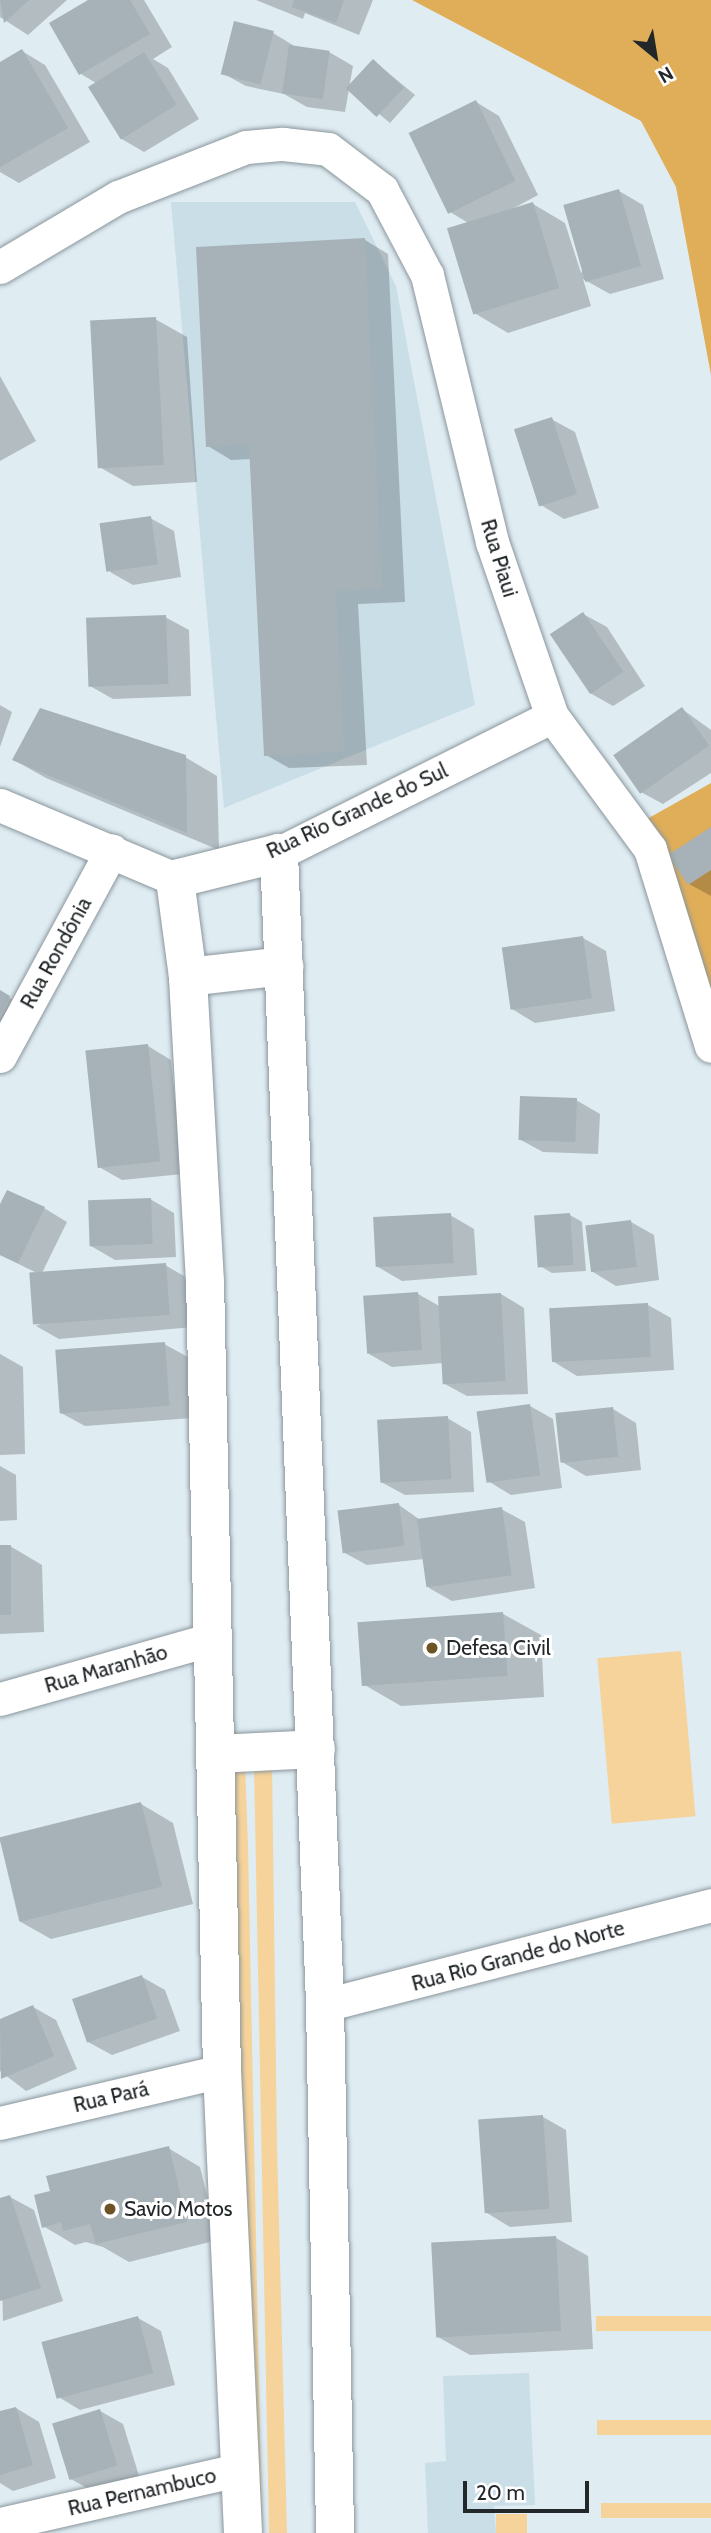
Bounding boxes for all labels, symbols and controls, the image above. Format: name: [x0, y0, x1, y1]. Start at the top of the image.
north arrow: [620, 21, 690, 91]
text: N: [654, 61, 677, 88]
street label: Rua Piaui: [475, 516, 523, 600]
street label: Rua Rio Grande do Sul: [262, 758, 452, 864]
street label: Rua Rondônia: [15, 893, 97, 1013]
place label: Defesa Civil: [446, 1635, 551, 1661]
street label: Rua Maranhão: [42, 1639, 170, 1699]
marker: Defesa Civil: [424, 1640, 440, 1656]
street label: Rua Rio Grande do Norte: [409, 1915, 627, 1997]
street label: Rua Pará: [71, 2076, 151, 2118]
place label: Savio Motos: [124, 2196, 232, 2222]
marker: Savio Motos: [102, 2201, 118, 2217]
street label: Rua Pernambuco: [66, 2463, 218, 2521]
scale bar: [466, 2466, 592, 2510]
text: 20 m: [476, 2480, 525, 2505]

